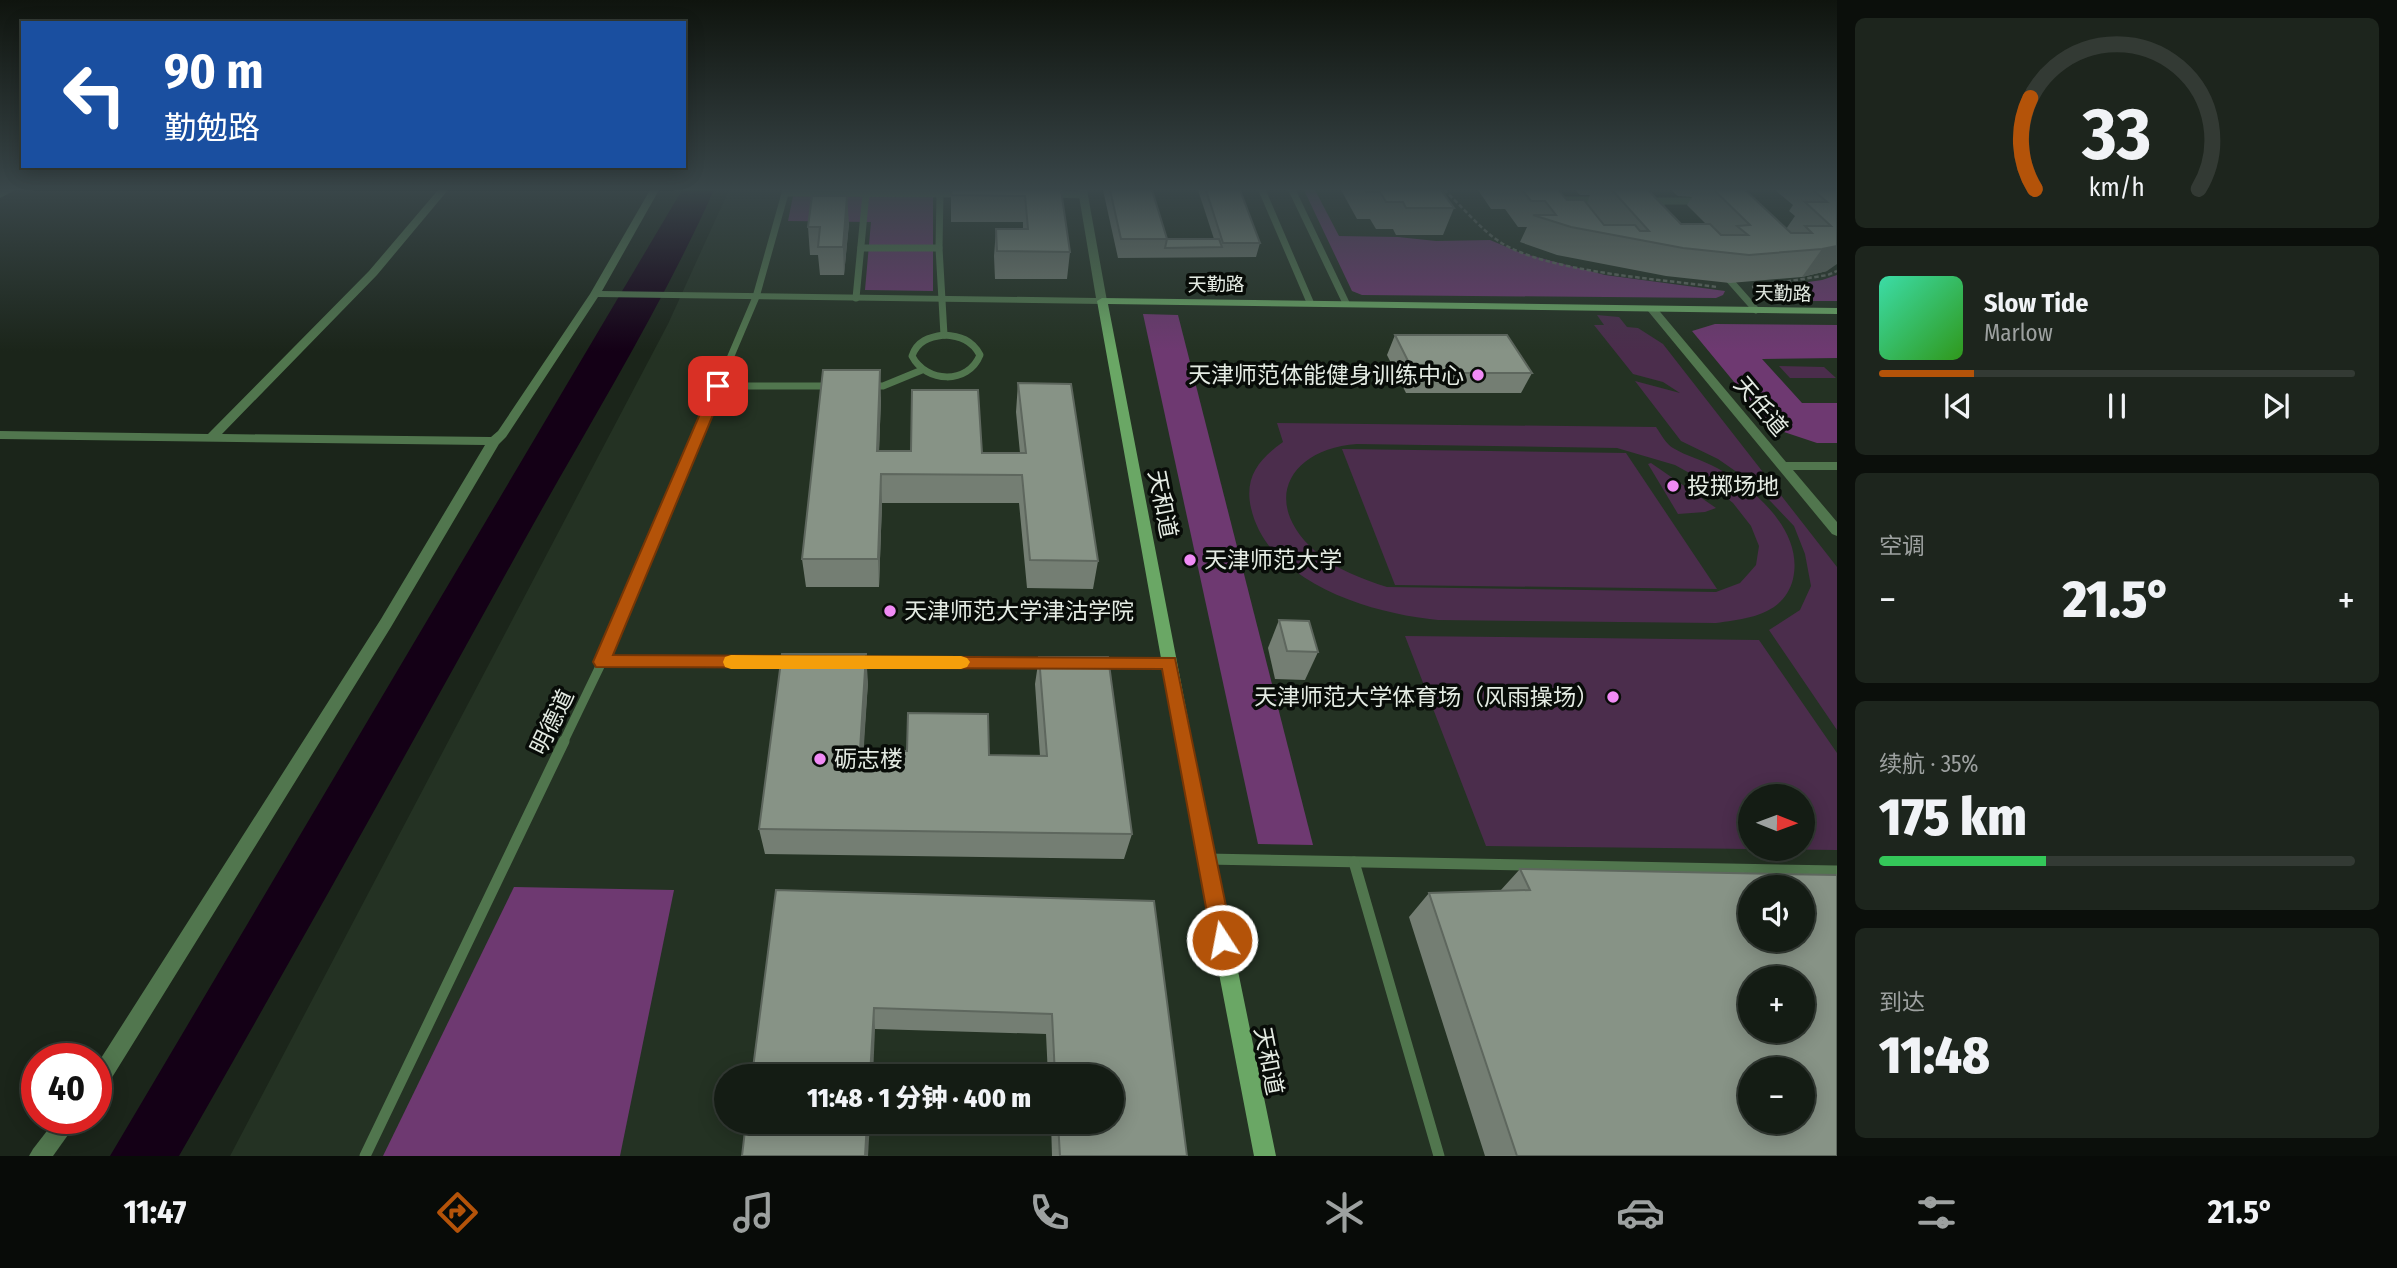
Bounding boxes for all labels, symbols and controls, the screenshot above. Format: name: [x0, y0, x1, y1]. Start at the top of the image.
text: 90 m: [164, 42, 264, 101]
icon: left: [49, 49, 140, 140]
text: 33: [2082, 91, 2151, 178]
text: 勤勉路: [164, 109, 260, 147]
text: km/h: [2089, 173, 2145, 203]
street label: 天勤路: [1187, 273, 1245, 296]
street label: 天勤路: [1754, 282, 1812, 305]
text: Slow Tide: [1984, 288, 2088, 319]
text: Marlow: [1984, 319, 2053, 347]
pin: [688, 356, 748, 416]
place label: 天津师范体能健身训练中心: [1188, 361, 1464, 389]
icon: arrive: [699, 367, 737, 405]
marker: 天津师范体能健身训练中心: [1470, 367, 1486, 383]
street label: 天任道: [1728, 371, 1794, 441]
icon: previous: [1939, 387, 1977, 425]
icon: pause: [2098, 387, 2136, 425]
icon: next: [2257, 387, 2295, 425]
street label: 天和道: [1143, 467, 1183, 541]
place label: 投掷场地: [1687, 472, 1779, 500]
marker: 投掷场地: [1665, 478, 1681, 494]
text: 空调: [1879, 532, 1925, 560]
place label: 天津师范大学: [1204, 546, 1342, 574]
marker: 天津师范大学: [1182, 552, 1198, 568]
text: 21.5°: [2063, 568, 2171, 631]
text: −: [1879, 577, 1896, 623]
text: +: [2338, 577, 2355, 623]
place label: 天津师范大学津沽学院: [904, 597, 1134, 625]
marker: 天津师范大学津沽学院: [882, 603, 898, 619]
place label: 天津师范大学体育场（风雨操场）: [1254, 683, 1599, 711]
street label: 明德道: [524, 685, 580, 759]
marker: 天津师范大学体育场（风雨操场）: [1605, 689, 1621, 705]
place label: 砺志楼: [834, 745, 903, 773]
text: 续航 · 35%: [1879, 750, 1978, 778]
marker: 砺志楼: [812, 751, 828, 767]
north arrow: [1738, 784, 1815, 861]
map controls: [1738, 784, 1815, 1134]
text: 175 km: [1879, 786, 2027, 849]
button: sound: [1738, 875, 1815, 952]
position arrow: [1185, 903, 1259, 977]
button: +: [1738, 966, 1815, 1043]
text: 到达: [1879, 988, 1925, 1016]
street label: 天和道: [1249, 1024, 1289, 1098]
text: 11:48: [1879, 1024, 1990, 1087]
speed limit sign: 40: [21, 1043, 112, 1134]
button: −: [1738, 1057, 1815, 1134]
text: 11:48 · 1 分钟 · 400 m: [807, 1083, 1031, 1114]
icon: directions: [433, 1188, 482, 1237]
icon: music: [729, 1188, 778, 1237]
icon: phone: [1025, 1188, 1074, 1237]
icon: climate: [1320, 1188, 1369, 1237]
icon: car: [1616, 1188, 1665, 1237]
icon: filters: [1912, 1188, 1961, 1237]
text: 11:47: [123, 1193, 186, 1231]
text: 21.5°: [2208, 1193, 2274, 1231]

